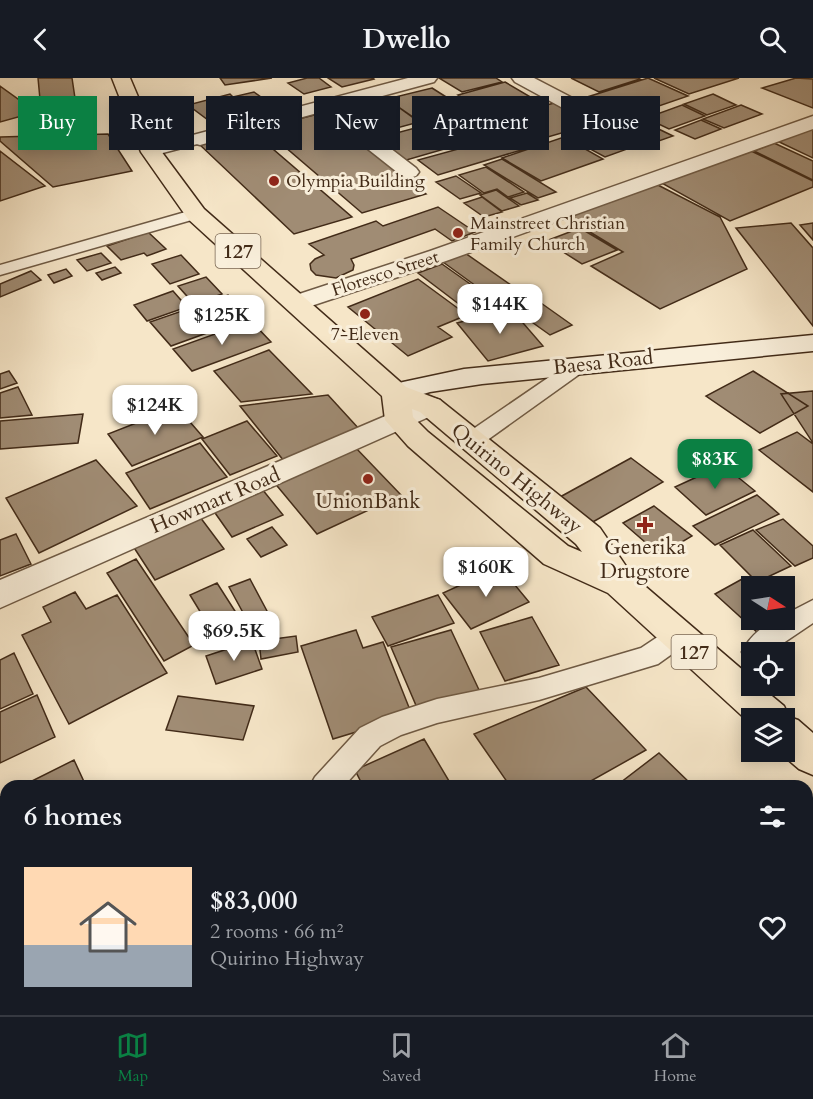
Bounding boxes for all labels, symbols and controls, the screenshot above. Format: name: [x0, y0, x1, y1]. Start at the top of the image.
text: Dwello: [362, 21, 451, 58]
icon: back: [24, 23, 57, 56]
icon: search: [756, 23, 789, 56]
chip: Buy: [18, 96, 97, 150]
chip: Rent: [109, 96, 194, 150]
chip: Filters: [206, 96, 302, 150]
chip: New: [314, 96, 400, 150]
chip: Apartment: [412, 96, 549, 150]
chip: House: [561, 96, 660, 150]
place label: Olympia Building: [286, 169, 426, 194]
marker: Olympia Building: [267, 174, 281, 188]
place label: Mainstreet Christian Family Church: [470, 211, 626, 257]
marker: Mainstreet Christian Family Church: [451, 226, 465, 240]
road number: 127: [216, 234, 260, 268]
street label: Floresco Street: [328, 244, 442, 303]
pin: $144K: [458, 284, 542, 335]
text: $144K: [471, 290, 529, 317]
pin: $125K: [180, 295, 264, 346]
text: $125K: [193, 301, 251, 328]
marker: 7-Eleven: [358, 307, 372, 321]
place label: 7-Eleven: [331, 322, 400, 347]
street label: Baesa Road: [551, 343, 655, 382]
pin: $124K: [113, 385, 197, 436]
text: $124K: [126, 391, 184, 418]
street label: Quirino Highway: [445, 416, 589, 541]
pin: $83K: [679, 439, 751, 490]
text: $83K: [692, 445, 738, 472]
street label: Howmart Road: [146, 460, 285, 541]
marker: UnionBank: [361, 472, 375, 486]
place label: UnionBank: [316, 487, 421, 516]
marker: Generika Drugstore: [638, 518, 652, 532]
place label: Generika Drugstore: [600, 533, 690, 586]
pin: $160K: [444, 547, 528, 598]
text: $160K: [457, 553, 515, 580]
north arrow: [741, 576, 795, 630]
map controls: [741, 576, 795, 762]
pin: $69.5K: [185, 611, 283, 662]
text: $69.5K: [203, 617, 265, 644]
road number: 127: [672, 635, 716, 669]
button: locate: [741, 642, 795, 696]
button: layers: [741, 708, 795, 762]
text: 6 homes: [24, 799, 122, 834]
icon: filters: [756, 800, 789, 833]
text: $83,000: [210, 883, 298, 918]
icon: home: [72, 891, 144, 963]
icon: heart: [756, 911, 789, 944]
text: 2 rooms · 66 m²: [210, 918, 343, 945]
text: Quirino Highway: [210, 945, 364, 972]
tab: Map: [116, 1029, 149, 1087]
tab: Saved: [382, 1029, 421, 1087]
tab: Home: [654, 1029, 697, 1087]

